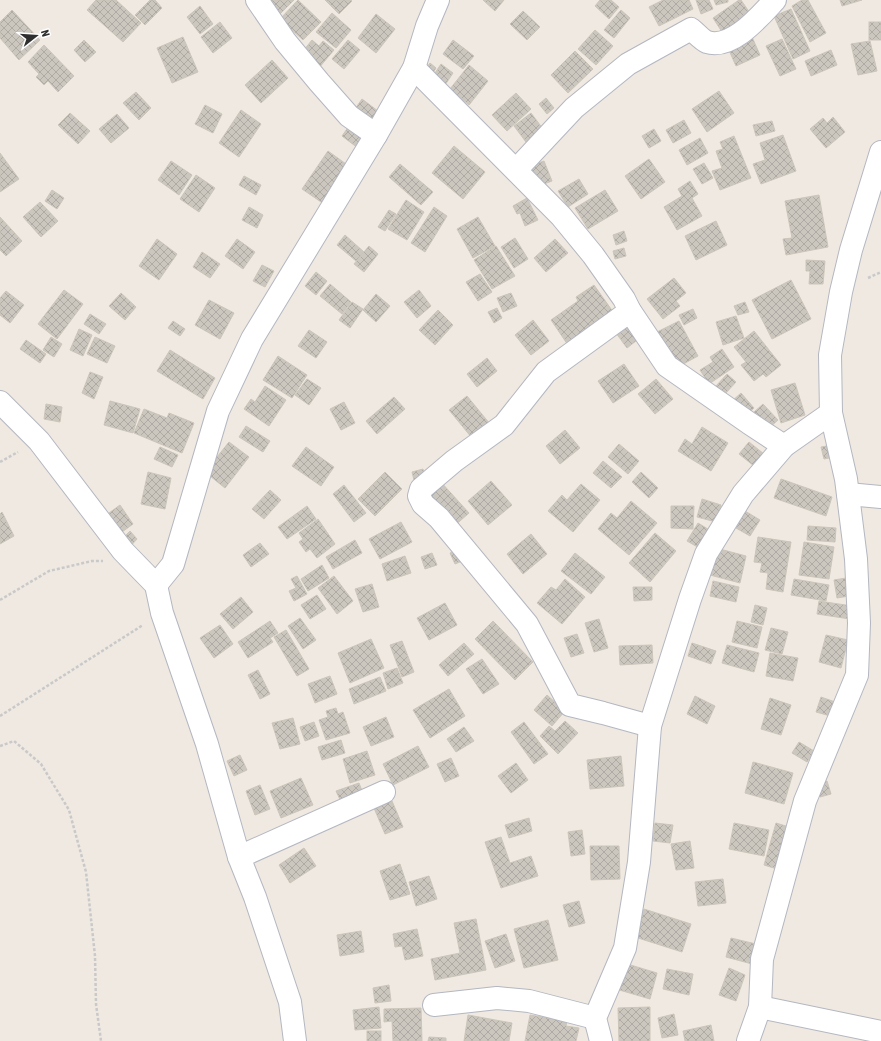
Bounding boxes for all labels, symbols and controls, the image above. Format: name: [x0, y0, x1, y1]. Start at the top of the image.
north arrow: [16, 16, 56, 56]
text: N: [39, 28, 52, 38]

